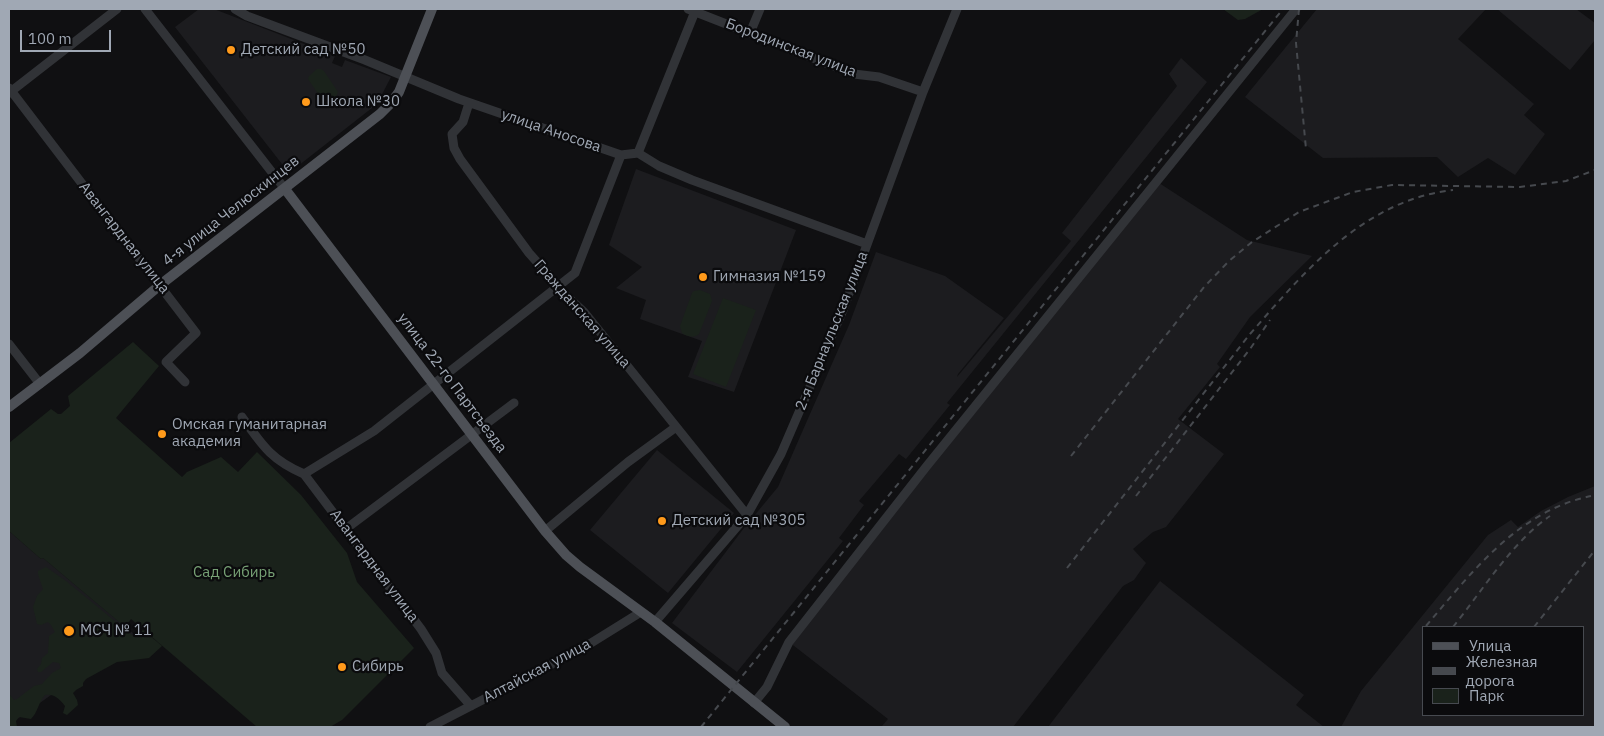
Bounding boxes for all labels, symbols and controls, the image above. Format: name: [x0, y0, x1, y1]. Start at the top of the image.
street label: Бородинская улица: [723, 15, 859, 81]
scale bar: [22, 20, 114, 52]
text: 100 m: [28, 29, 72, 48]
place label: Детский сад №50: [241, 41, 366, 59]
marker: Детский сад №50: [225, 44, 237, 56]
place label: Школа №30: [316, 93, 400, 111]
marker: Школа №30: [300, 96, 312, 108]
street label: улица Аносова: [499, 106, 603, 156]
street label: 4-я улица Челюскинцев: [159, 152, 303, 270]
street label: Авангардная улица: [75, 179, 173, 297]
street label: 2-я Барнаульская улица: [792, 249, 872, 413]
street label: Гражданская улица: [530, 256, 634, 372]
place label: Гимназия №159: [713, 268, 826, 286]
marker: Гимназия №159: [697, 271, 709, 283]
street label: улица 22-го Партсъезда: [394, 310, 510, 456]
place label: Омская гуманитарная академия: [172, 416, 327, 451]
marker: Омская гуманитарная академия: [156, 428, 168, 440]
street label: Авангардная улица: [326, 506, 422, 626]
place label: Детский сад №305: [672, 512, 806, 530]
marker: Детский сад №305: [656, 515, 668, 527]
park label: Сад Сибирь: [193, 564, 275, 582]
place label: МСЧ № 11: [80, 622, 152, 640]
marker: МСЧ № 11: [62, 624, 76, 638]
legend: [1422, 626, 1584, 716]
street label: Алтайская улица: [480, 635, 594, 707]
text: Улица: [1469, 636, 1511, 655]
text: Железная дорога: [1466, 652, 1537, 690]
place label: Сибирь: [352, 658, 404, 676]
marker: Сибирь: [336, 661, 348, 673]
text: Парк: [1469, 686, 1504, 705]

